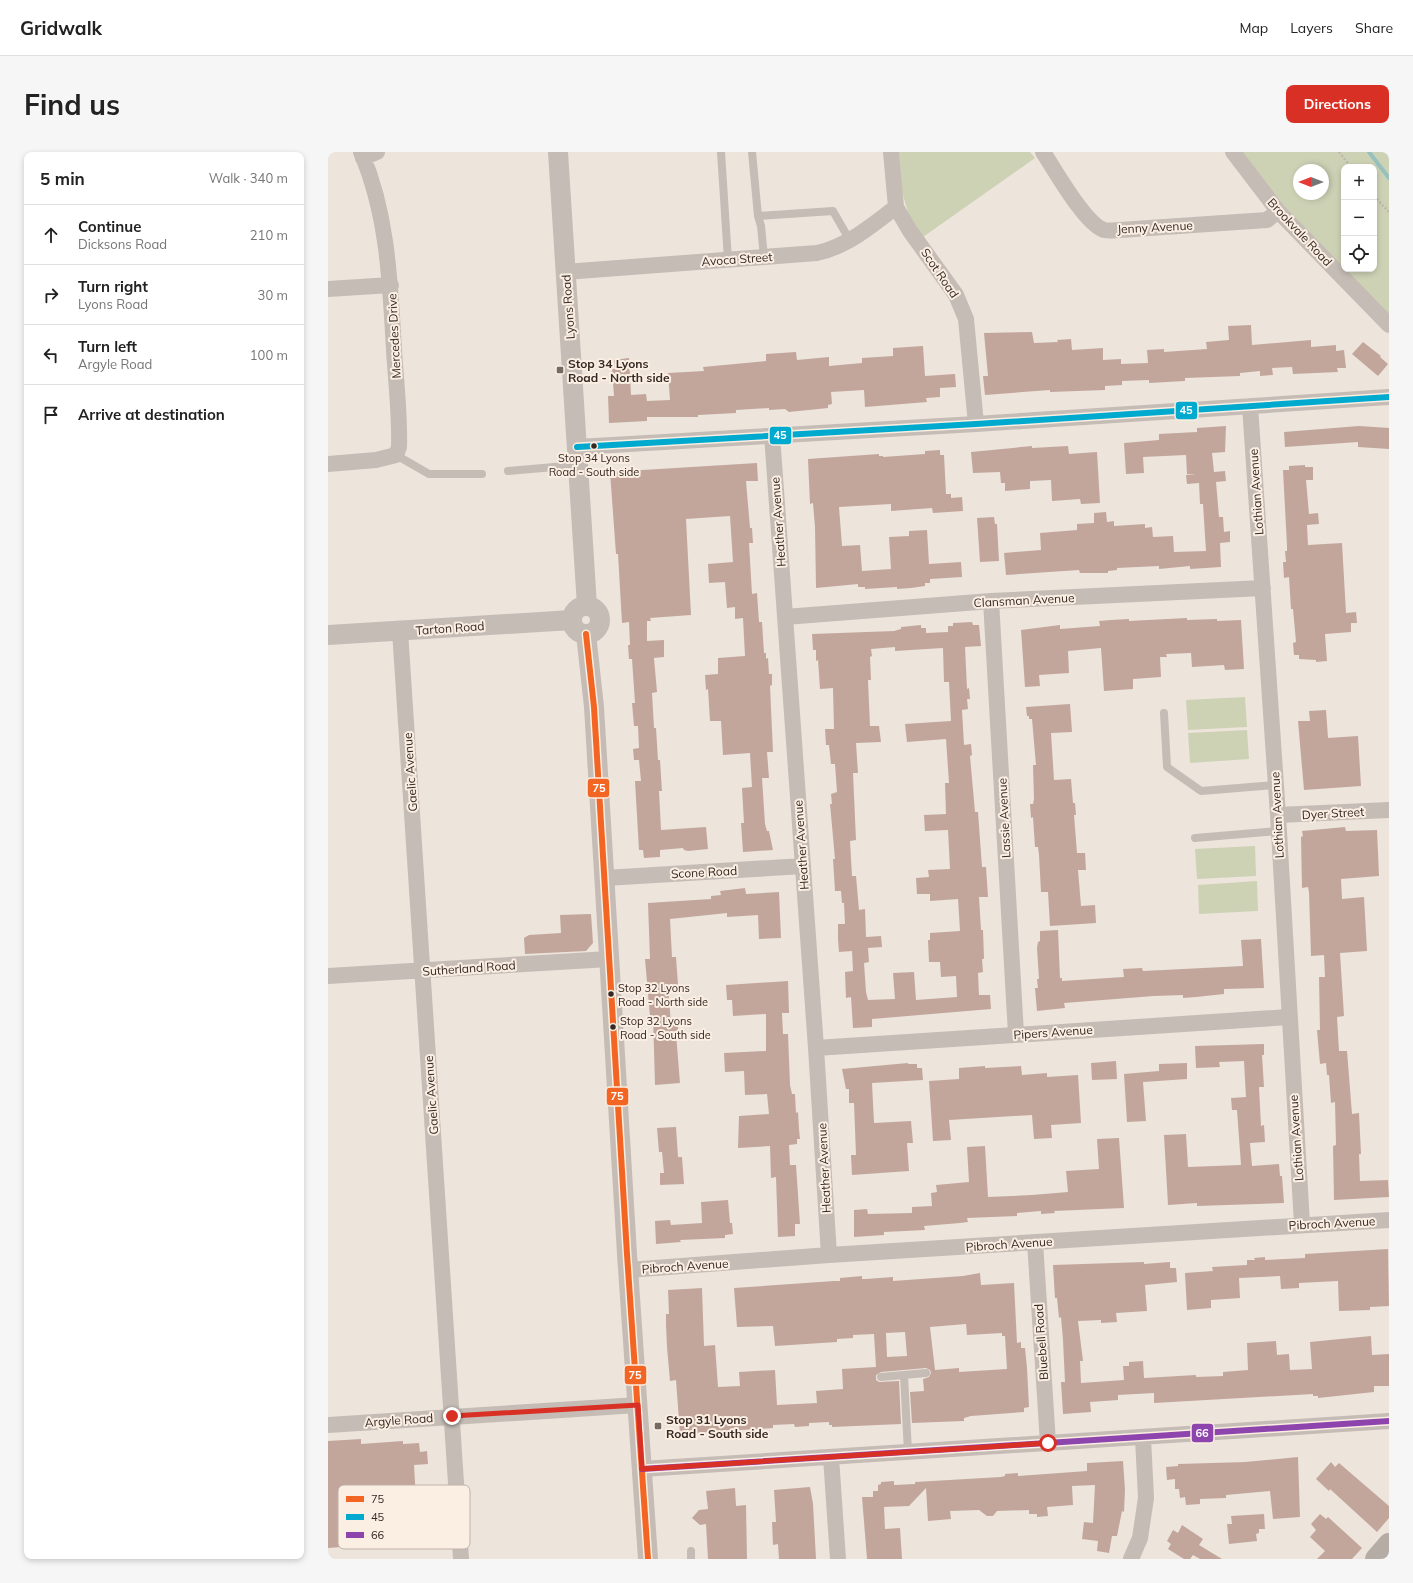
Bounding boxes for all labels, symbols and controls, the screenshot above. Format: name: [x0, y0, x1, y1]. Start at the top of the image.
text: Gridwalk: [20, 16, 102, 40]
text: Map: [1239, 19, 1268, 37]
text: Layers: [1290, 19, 1333, 37]
text: Share: [1355, 19, 1393, 37]
button: Directions: [1286, 85, 1389, 123]
text: Find us: [24, 87, 120, 122]
north arrow: [1293, 164, 1329, 200]
map controls: [1341, 164, 1377, 272]
button: +: [1341, 164, 1377, 200]
text: 5 min: [40, 168, 85, 189]
text: Walk · 340 m: [209, 170, 288, 186]
street label: Brookvale Road: [1265, 195, 1335, 269]
button: −: [1341, 200, 1377, 236]
text: Continue: [78, 217, 141, 236]
street label: Jenny Avenue: [1117, 218, 1193, 236]
icon: ahead: [40, 224, 62, 246]
text: 210 m: [250, 227, 288, 243]
text: Dicksons Road: [78, 236, 167, 252]
button: locate: [1341, 236, 1377, 272]
street label: Scot Road: [918, 245, 962, 301]
street label: Avoca Street: [701, 249, 773, 269]
street label: Lyons Road: [558, 274, 578, 340]
text: Turn right: [78, 277, 148, 296]
icon: right: [40, 284, 62, 306]
text: 30 m: [258, 287, 288, 303]
street label: Mercedes Drive: [384, 293, 404, 379]
text: Lyons Road: [78, 296, 148, 312]
text: Turn left: [78, 337, 137, 356]
icon: left: [40, 344, 62, 366]
text: 100 m: [250, 347, 288, 363]
text: Argyle Road: [78, 356, 152, 372]
place label: Stop 34 Lyons Road - North side: [568, 356, 670, 385]
marker: Stop 34 Lyons Road - North side: [555, 365, 565, 375]
line badge: 45: [1175, 401, 1198, 420]
text: 45: [1179, 403, 1193, 417]
icon: arrive: [40, 404, 62, 426]
text: Arrive at destination: [78, 405, 225, 424]
line badge: 45: [769, 426, 792, 445]
text: 45: [773, 428, 787, 442]
marker: Stop 34 Lyons Road - South side: [589, 441, 599, 451]
street label: Lothian Avenue: [1246, 448, 1266, 536]
place label: Stop 34 Lyons Road - South side: [549, 451, 639, 479]
street label: Heather Avenue: [767, 477, 789, 567]
street label: Clansman Avenue: [973, 590, 1075, 610]
street label: Tarton Road: [415, 618, 485, 638]
street label: Gaelic Avenue: [400, 732, 420, 812]
street label: Lothian Avenue: [1267, 771, 1287, 859]
line badge: 75: [587, 778, 610, 798]
street label: Lassie Avenue: [994, 778, 1014, 858]
text: 75: [592, 781, 606, 795]
street label: Heather Avenue: [790, 800, 812, 890]
street label: Dyer Street: [1301, 804, 1365, 822]
street label: Scone Road: [671, 863, 737, 881]
street label: Sutherland Road: [422, 957, 516, 979]
place label: Stop 32 Lyons Road - North side: [618, 981, 708, 1009]
marker: Stop 32 Lyons Road - North side: [606, 989, 616, 999]
place label: Stop 32 Lyons Road - South side: [620, 1014, 711, 1042]
marker: Stop 32 Lyons Road - South side: [608, 1022, 618, 1032]
street label: Pipers Avenue: [1013, 1022, 1093, 1042]
street label: Gaelic Avenue: [421, 1055, 441, 1135]
line badge: 75: [606, 1087, 629, 1106]
text: 75: [610, 1089, 624, 1103]
street label: Lothian Avenue: [1286, 1094, 1306, 1182]
street label: Heather Avenue: [814, 1123, 834, 1213]
street label: Pibroch Avenue: [1288, 1213, 1376, 1233]
street label: Pibroch Avenue: [965, 1233, 1053, 1255]
street label: Pibroch Avenue: [641, 1255, 729, 1277]
street label: Bluebell Road: [1031, 1303, 1051, 1381]
line badge: 75: [624, 1365, 647, 1385]
text: 75: [628, 1368, 642, 1382]
route end: [443, 1407, 461, 1425]
street label: Argyle Road: [364, 1410, 434, 1430]
place label: Stop 31 Lyons Road - South side: [666, 1412, 769, 1441]
marker: Stop 31 Lyons Road - South side: [653, 1421, 663, 1431]
line badge: 66: [1191, 1423, 1214, 1443]
text: 66: [1195, 1426, 1209, 1440]
route start: [1039, 1434, 1057, 1452]
legend: [338, 1485, 470, 1549]
text: 75: [371, 1492, 385, 1506]
text: 45: [371, 1510, 385, 1524]
text: 66: [371, 1528, 385, 1542]

